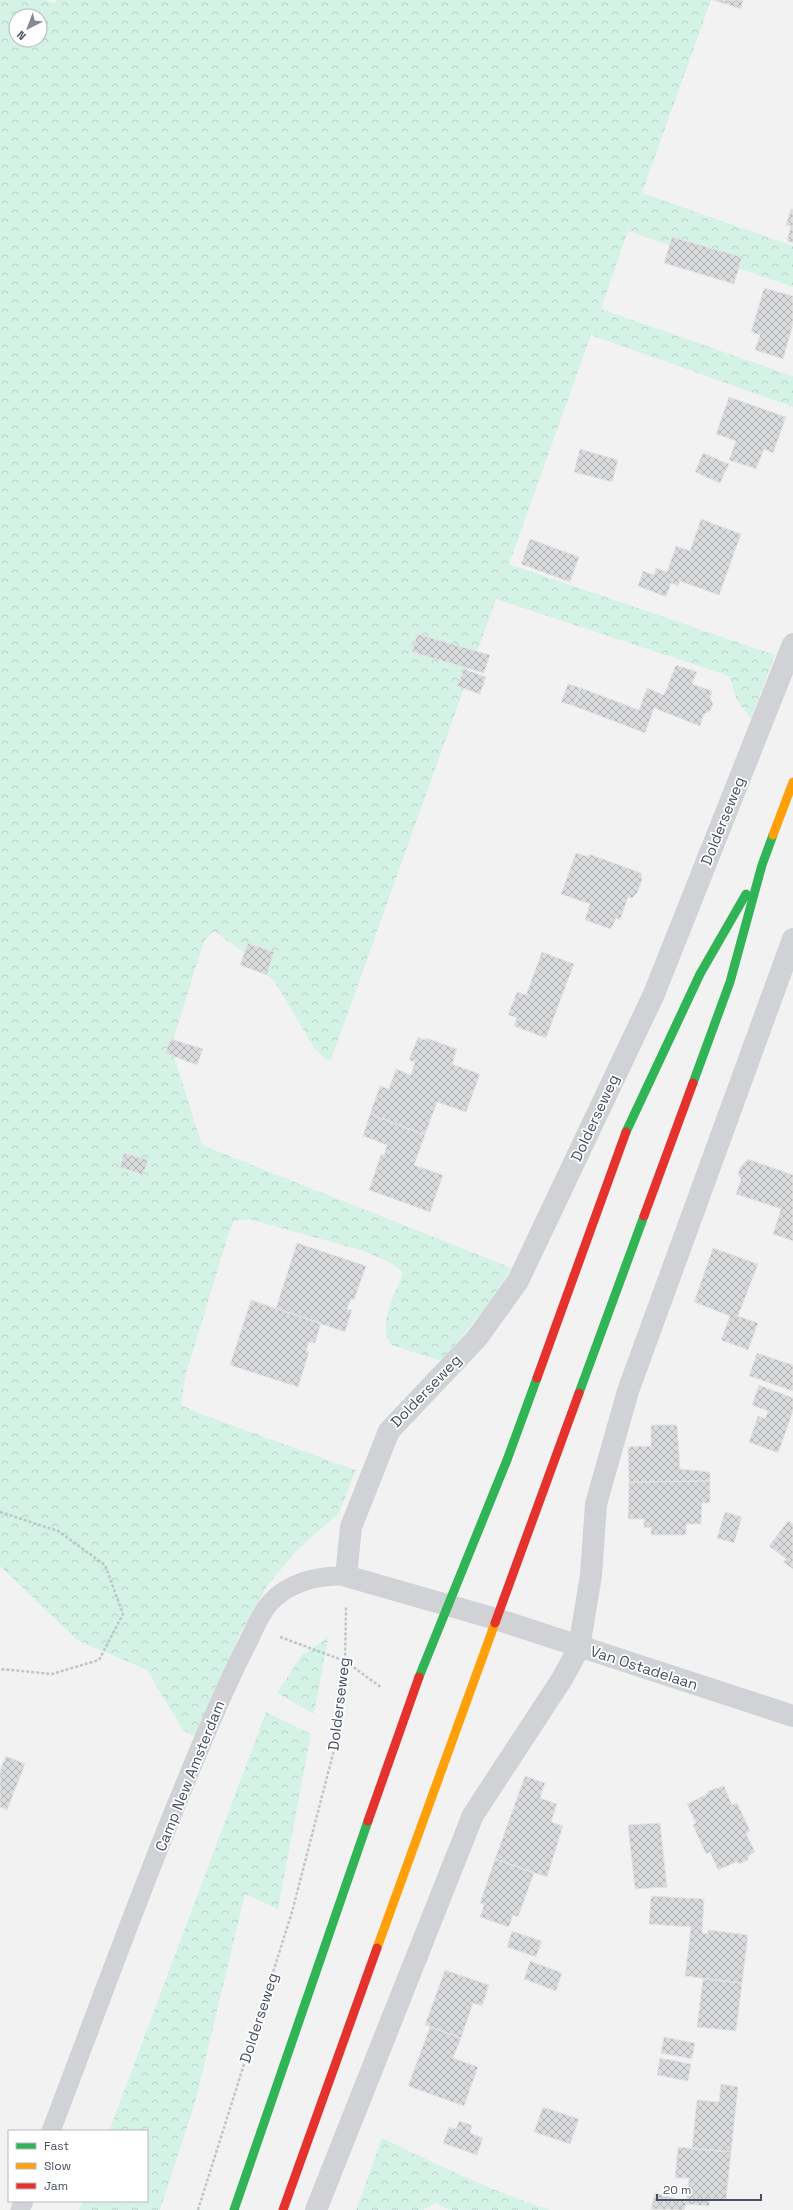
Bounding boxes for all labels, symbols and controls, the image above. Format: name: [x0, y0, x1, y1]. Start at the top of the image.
north arrow: [8, 8, 48, 48]
text: N: [14, 28, 29, 43]
street label: Dolderseweg: [696, 774, 749, 868]
street label: Dolderseweg: [566, 1071, 623, 1164]
street label: Dolderseweg: [386, 1350, 465, 1431]
street label: Van Ostadelaan: [588, 1641, 700, 1694]
street label: Dolderseweg: [323, 1656, 354, 1752]
street label: Camp New Amsterdam: [151, 1698, 229, 1854]
street label: Dolderseweg: [235, 1970, 282, 2065]
legend: [8, 2130, 148, 2202]
text: Fast: [44, 2138, 69, 2154]
text: Slow: [44, 2158, 71, 2174]
scale bar: [657, 2176, 761, 2202]
text: Jam: [44, 2178, 68, 2194]
text: 20 m: [663, 2182, 691, 2198]

